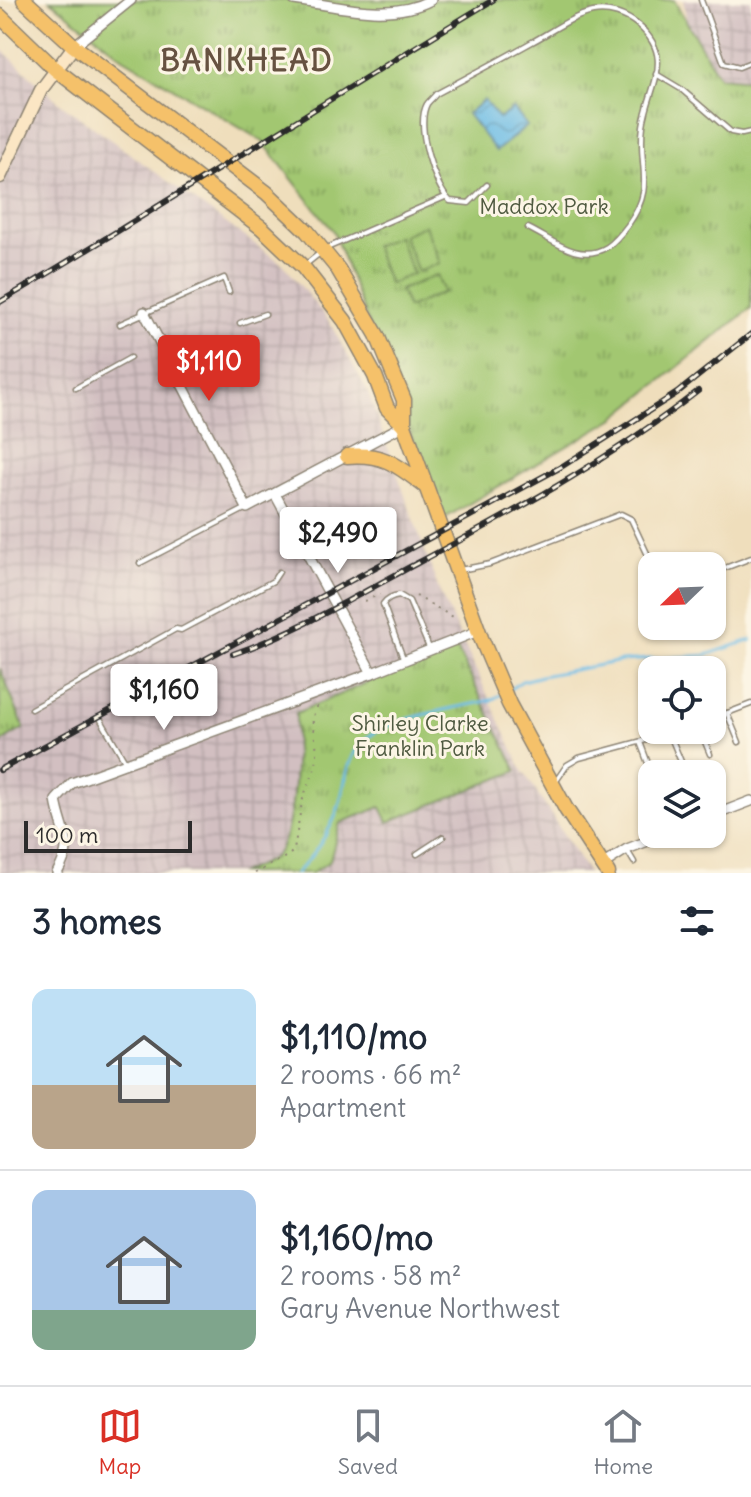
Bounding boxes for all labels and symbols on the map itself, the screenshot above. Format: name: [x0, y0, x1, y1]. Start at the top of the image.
district label: BANKHEAD: [160, 41, 334, 79]
park label: Maddox Park: [479, 192, 609, 220]
pin: $1,110: [144, 335, 274, 403]
pin: $2,490: [273, 507, 403, 575]
north arrow: [638, 552, 726, 640]
pin: $1,160: [99, 664, 229, 732]
park label: Shirley Clarke Franklin Park: [351, 709, 489, 762]
scale bar: [24, 817, 192, 853]

